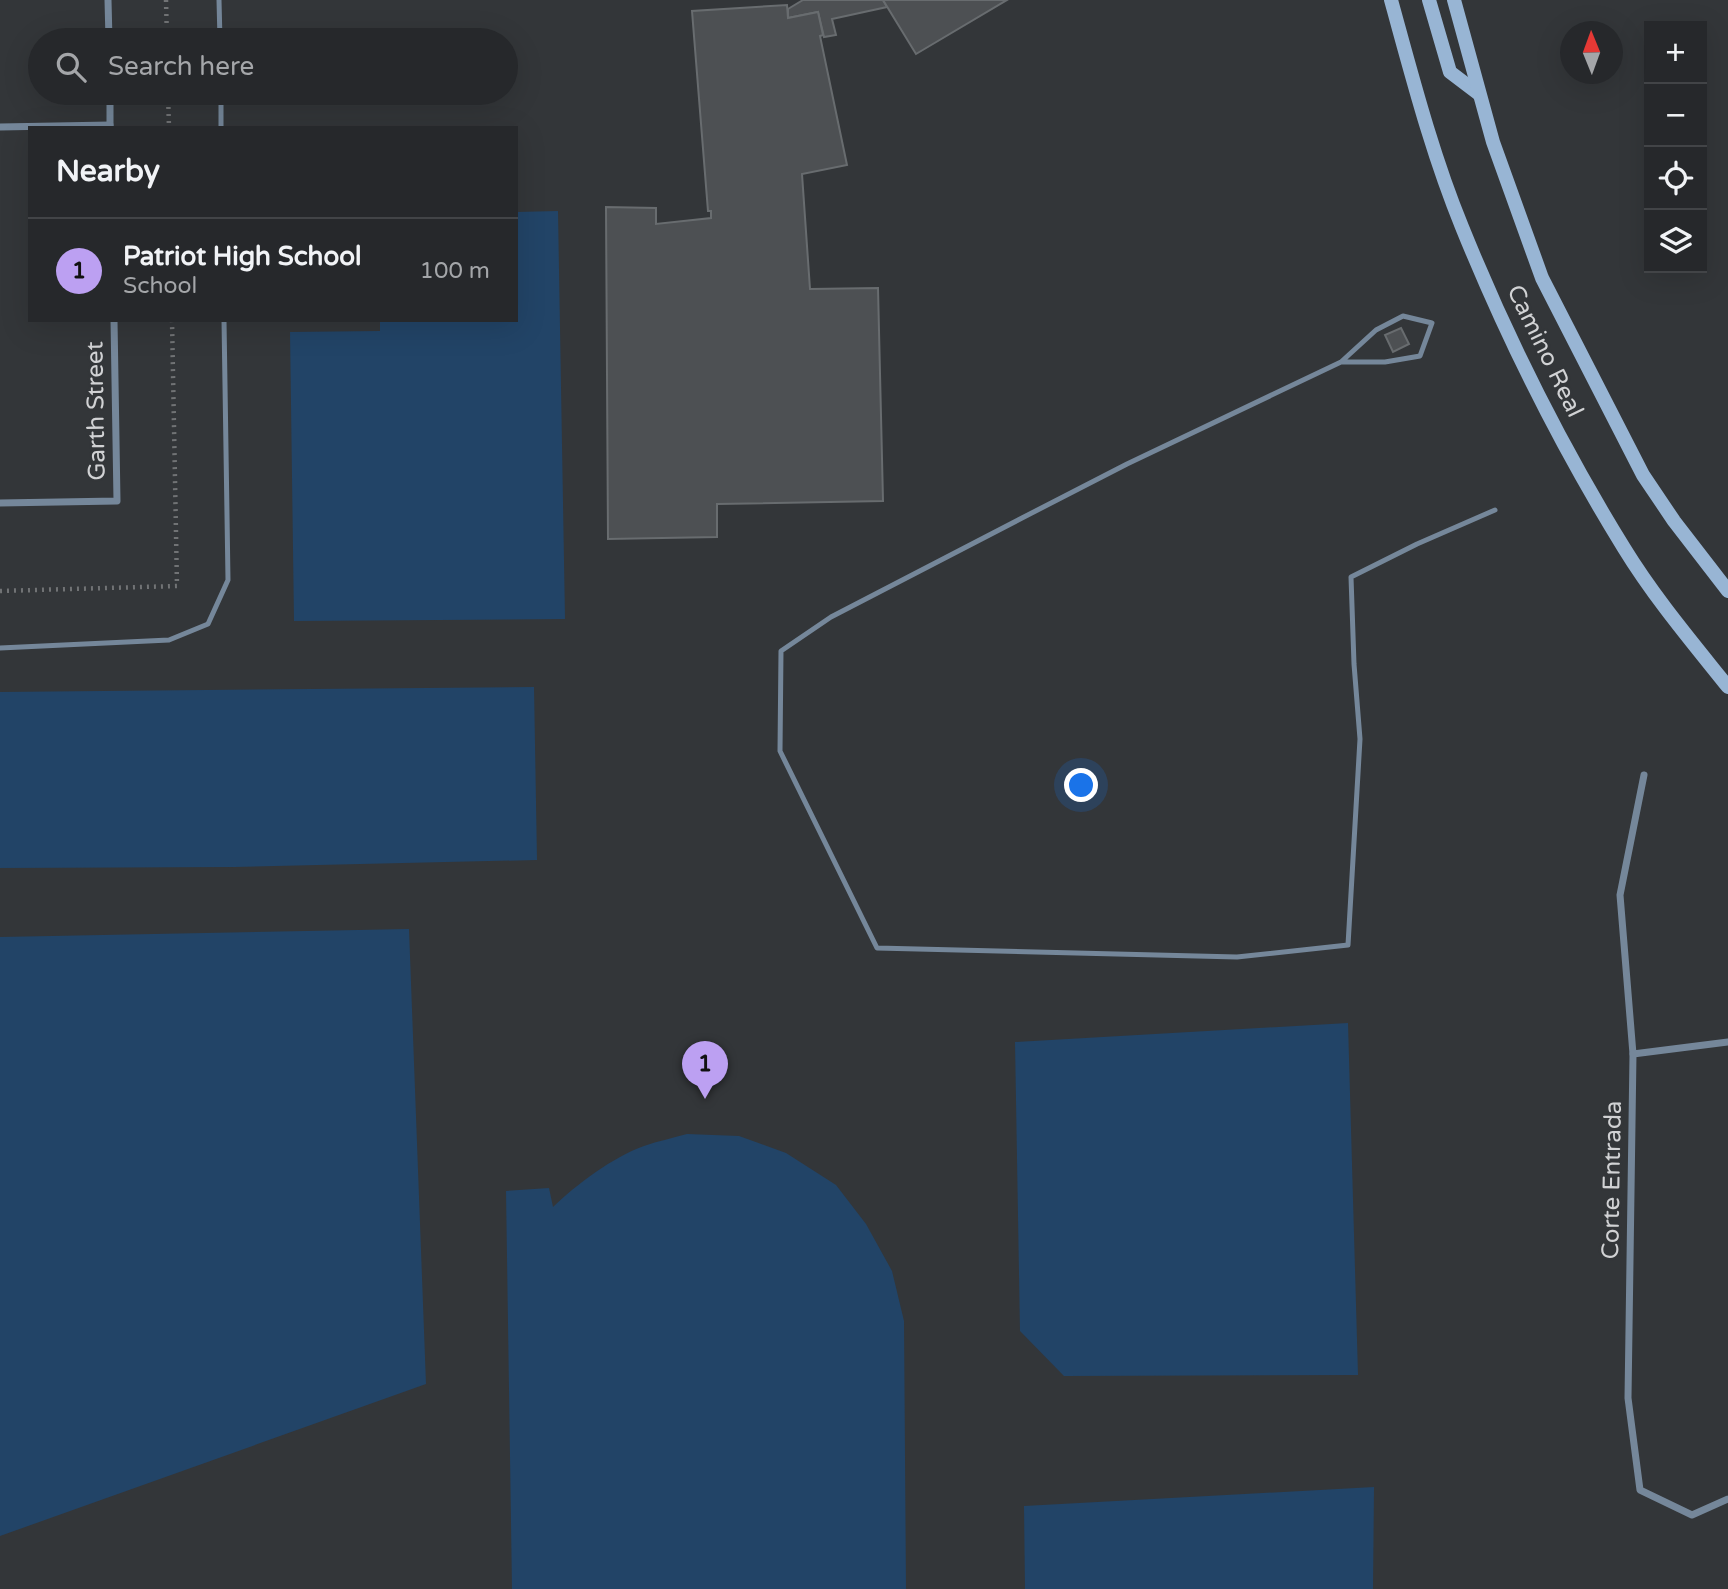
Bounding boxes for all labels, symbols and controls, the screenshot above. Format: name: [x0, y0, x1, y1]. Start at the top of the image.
north arrow: [1560, 21, 1623, 84]
map controls: [1644, 21, 1707, 273]
button: +: [1644, 21, 1707, 84]
search box: [28, 28, 518, 105]
icon: search: [52, 48, 90, 86]
text: Search here: [108, 51, 254, 82]
button: −: [1644, 84, 1707, 147]
button: locate: [1644, 147, 1707, 210]
text: Nearby: [56, 153, 160, 190]
button: layers: [1644, 210, 1707, 273]
text: Patriot High School: [123, 241, 362, 272]
text: 1: [72, 257, 86, 285]
text: 100 m: [420, 257, 490, 285]
text: School: [123, 272, 197, 300]
street label: Camino Real: [1500, 280, 1590, 422]
street label: Garth Street: [80, 341, 112, 481]
your location: [1064, 768, 1098, 802]
pin: 1: [682, 1041, 728, 1099]
street label: Corte Entrada: [1596, 1100, 1628, 1260]

